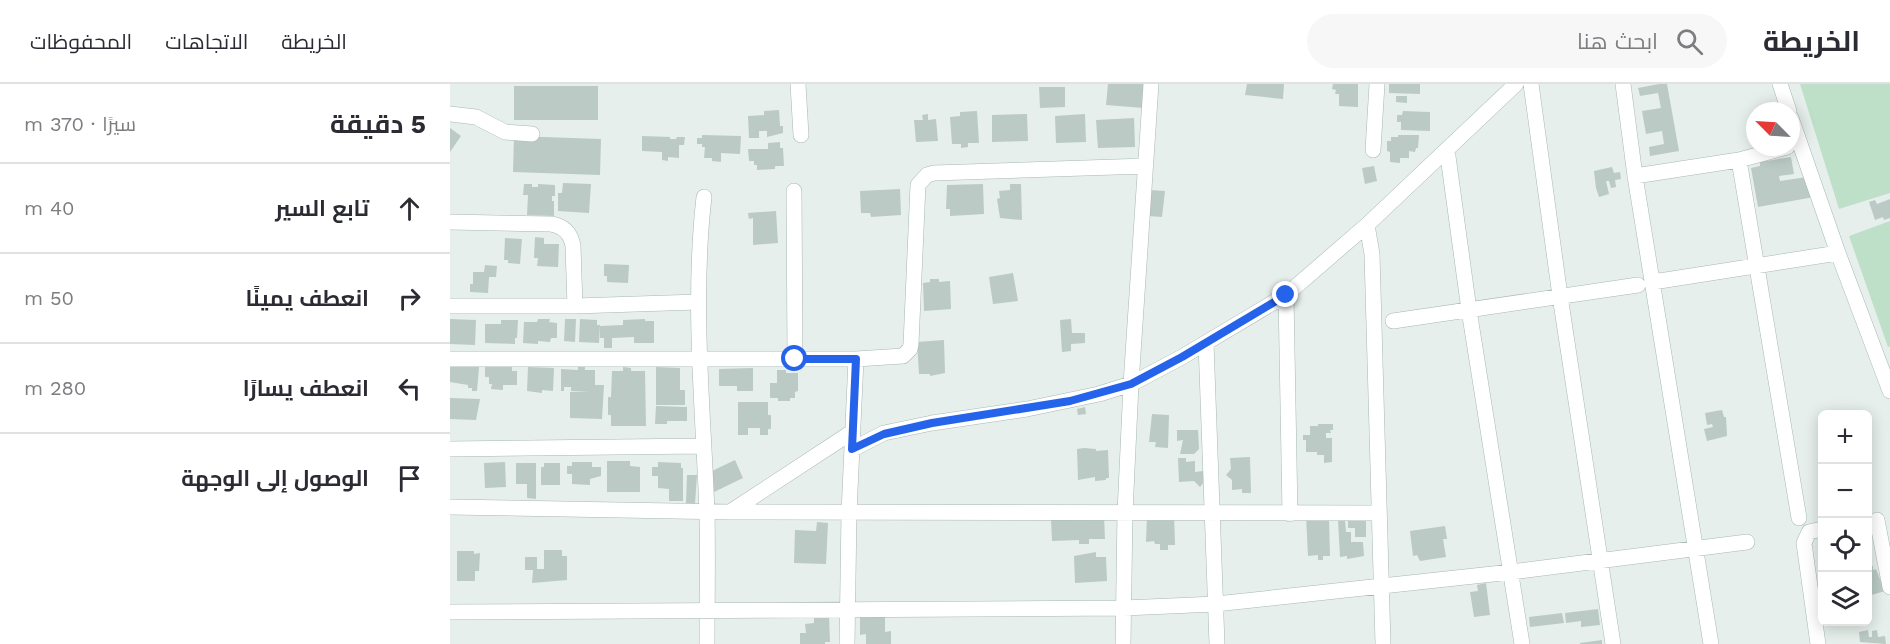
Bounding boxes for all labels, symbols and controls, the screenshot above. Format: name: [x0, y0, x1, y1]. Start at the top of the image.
search box: [1307, 14, 1727, 68]
icon: search: [1673, 25, 1706, 58]
text: الخريطة: [1763, 25, 1860, 58]
text: المحفوظات: [30, 29, 132, 54]
text: الاتجاهات: [165, 29, 248, 54]
text: الخريطة: [281, 29, 347, 54]
text: ابحث هنا: [1577, 29, 1658, 54]
north arrow: [1746, 102, 1800, 156]
text: 5 دقيقة: [330, 109, 426, 139]
text: سيرًا · 370 m: [24, 112, 136, 136]
icon: ahead: [393, 192, 426, 225]
text: 40 m: [24, 196, 75, 220]
text: تابع السير: [275, 196, 369, 221]
route end: [1272, 281, 1298, 307]
icon: right: [393, 282, 426, 315]
text: 50 m: [24, 286, 74, 310]
text: انعطف يمينًا: [245, 286, 369, 311]
route start: [781, 345, 807, 371]
icon: left: [393, 372, 426, 405]
text: 280 m: [24, 376, 86, 400]
text: انعطف يسارًا: [243, 376, 369, 401]
map controls: [1818, 410, 1872, 626]
button: +: [1818, 410, 1872, 464]
icon: arrive: [393, 462, 426, 495]
button: −: [1818, 464, 1872, 518]
text: الوصول إلى الوجهة: [181, 466, 369, 491]
button: locate: [1818, 518, 1872, 572]
button: layers: [1818, 572, 1872, 626]

